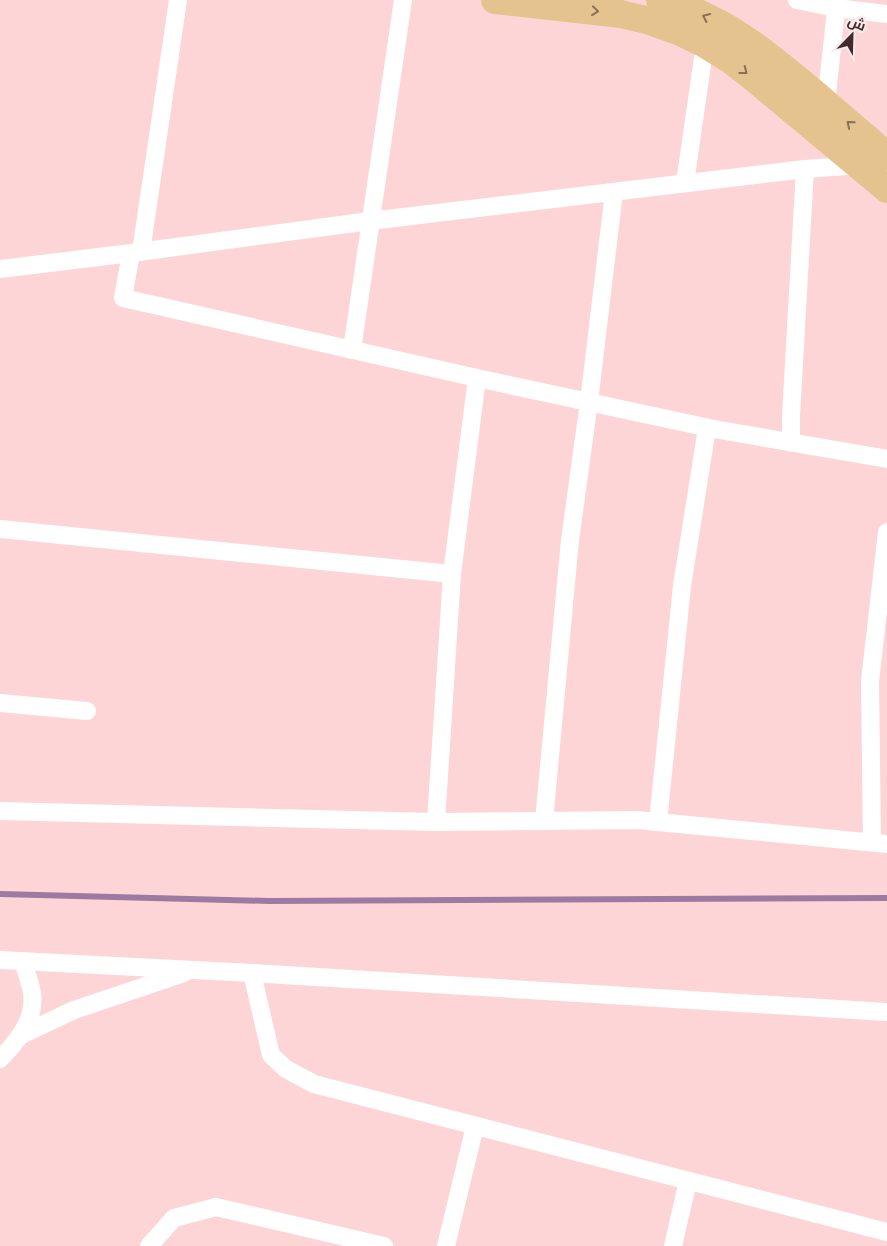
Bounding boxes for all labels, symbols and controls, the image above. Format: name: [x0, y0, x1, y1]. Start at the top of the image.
one-way arrow: [591, 5, 599, 16]
north arrow: [827, 10, 877, 60]
text: ش: [845, 11, 869, 35]
one-way arrow: [702, 12, 711, 23]
one-way arrow: [738, 65, 747, 73]
one-way arrow: [847, 121, 856, 130]

